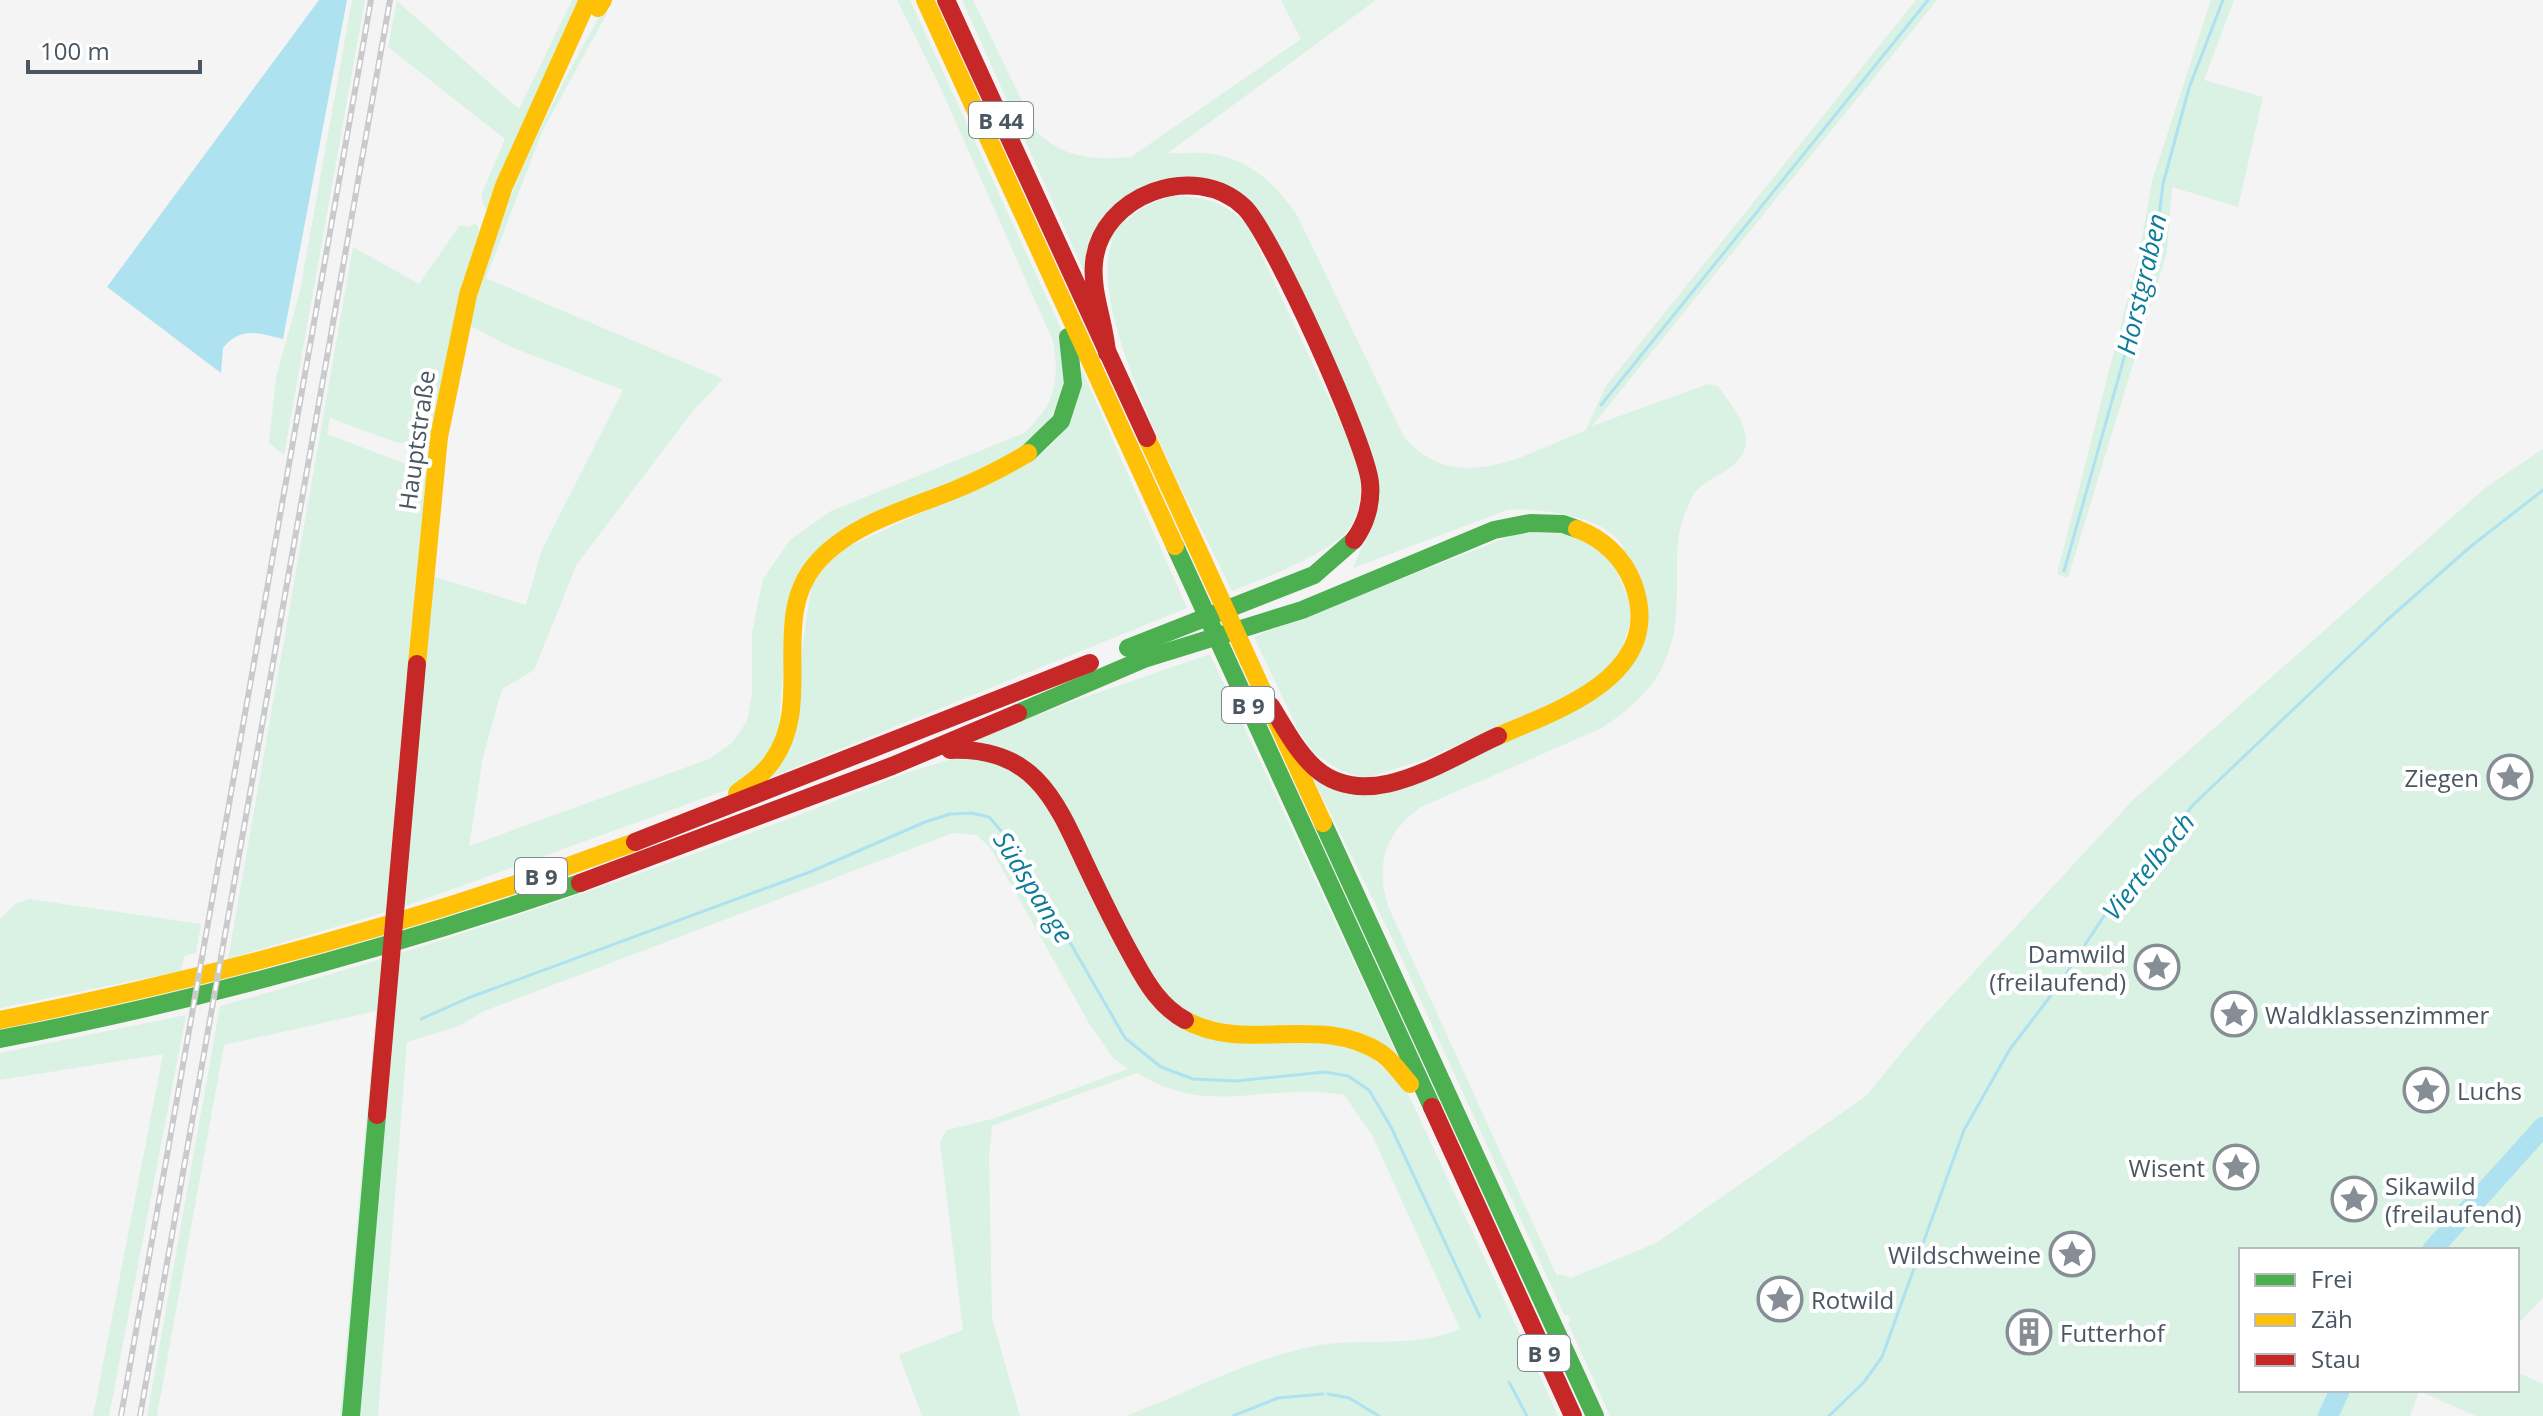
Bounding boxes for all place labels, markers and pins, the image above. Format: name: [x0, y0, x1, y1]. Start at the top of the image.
place icon: Ziegen: [2486, 753, 2534, 801]
place label: Ziegen: [2405, 761, 2479, 794]
place label: Damwild (freilaufend): [1989, 937, 2126, 998]
place icon: Damwild (freilaufend): [2133, 943, 2181, 991]
place icon: Waldklassenzimmer: [2210, 990, 2258, 1038]
place label: Waldklassenzimmer: [2265, 998, 2490, 1031]
place icon: Luchs: [2402, 1066, 2450, 1114]
place label: Luchs: [2457, 1074, 2522, 1107]
place icon: Wisent: [2212, 1143, 2260, 1191]
place label: Wisent: [2129, 1151, 2205, 1184]
place label: Sikawild (freilaufend): [2385, 1169, 2522, 1230]
place icon: Sikawild (freilaufend): [2330, 1175, 2378, 1223]
place icon: Wildschweine: [2048, 1230, 2096, 1278]
place label: Wildschweine: [1888, 1238, 2041, 1271]
place icon: Rotwild: [1756, 1275, 1804, 1323]
place label: Rotwild: [1811, 1283, 1894, 1316]
building icon: Futterhof: [2005, 1308, 2053, 1356]
place label: Futterhof: [2060, 1316, 2167, 1349]

